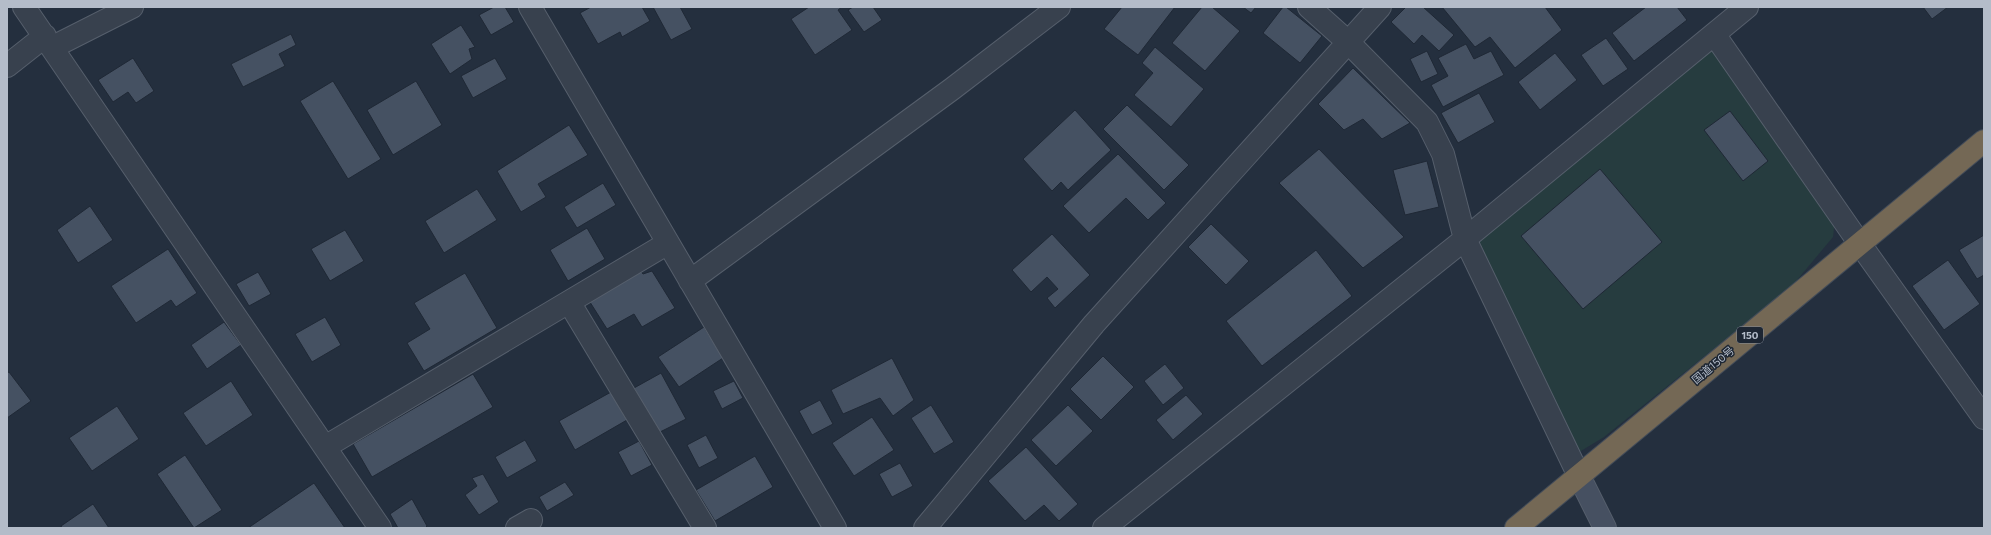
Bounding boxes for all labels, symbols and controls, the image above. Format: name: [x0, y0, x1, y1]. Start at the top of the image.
road number: 150: [1737, 327, 1763, 343]
street label: 国道150号: [1689, 343, 1736, 386]

